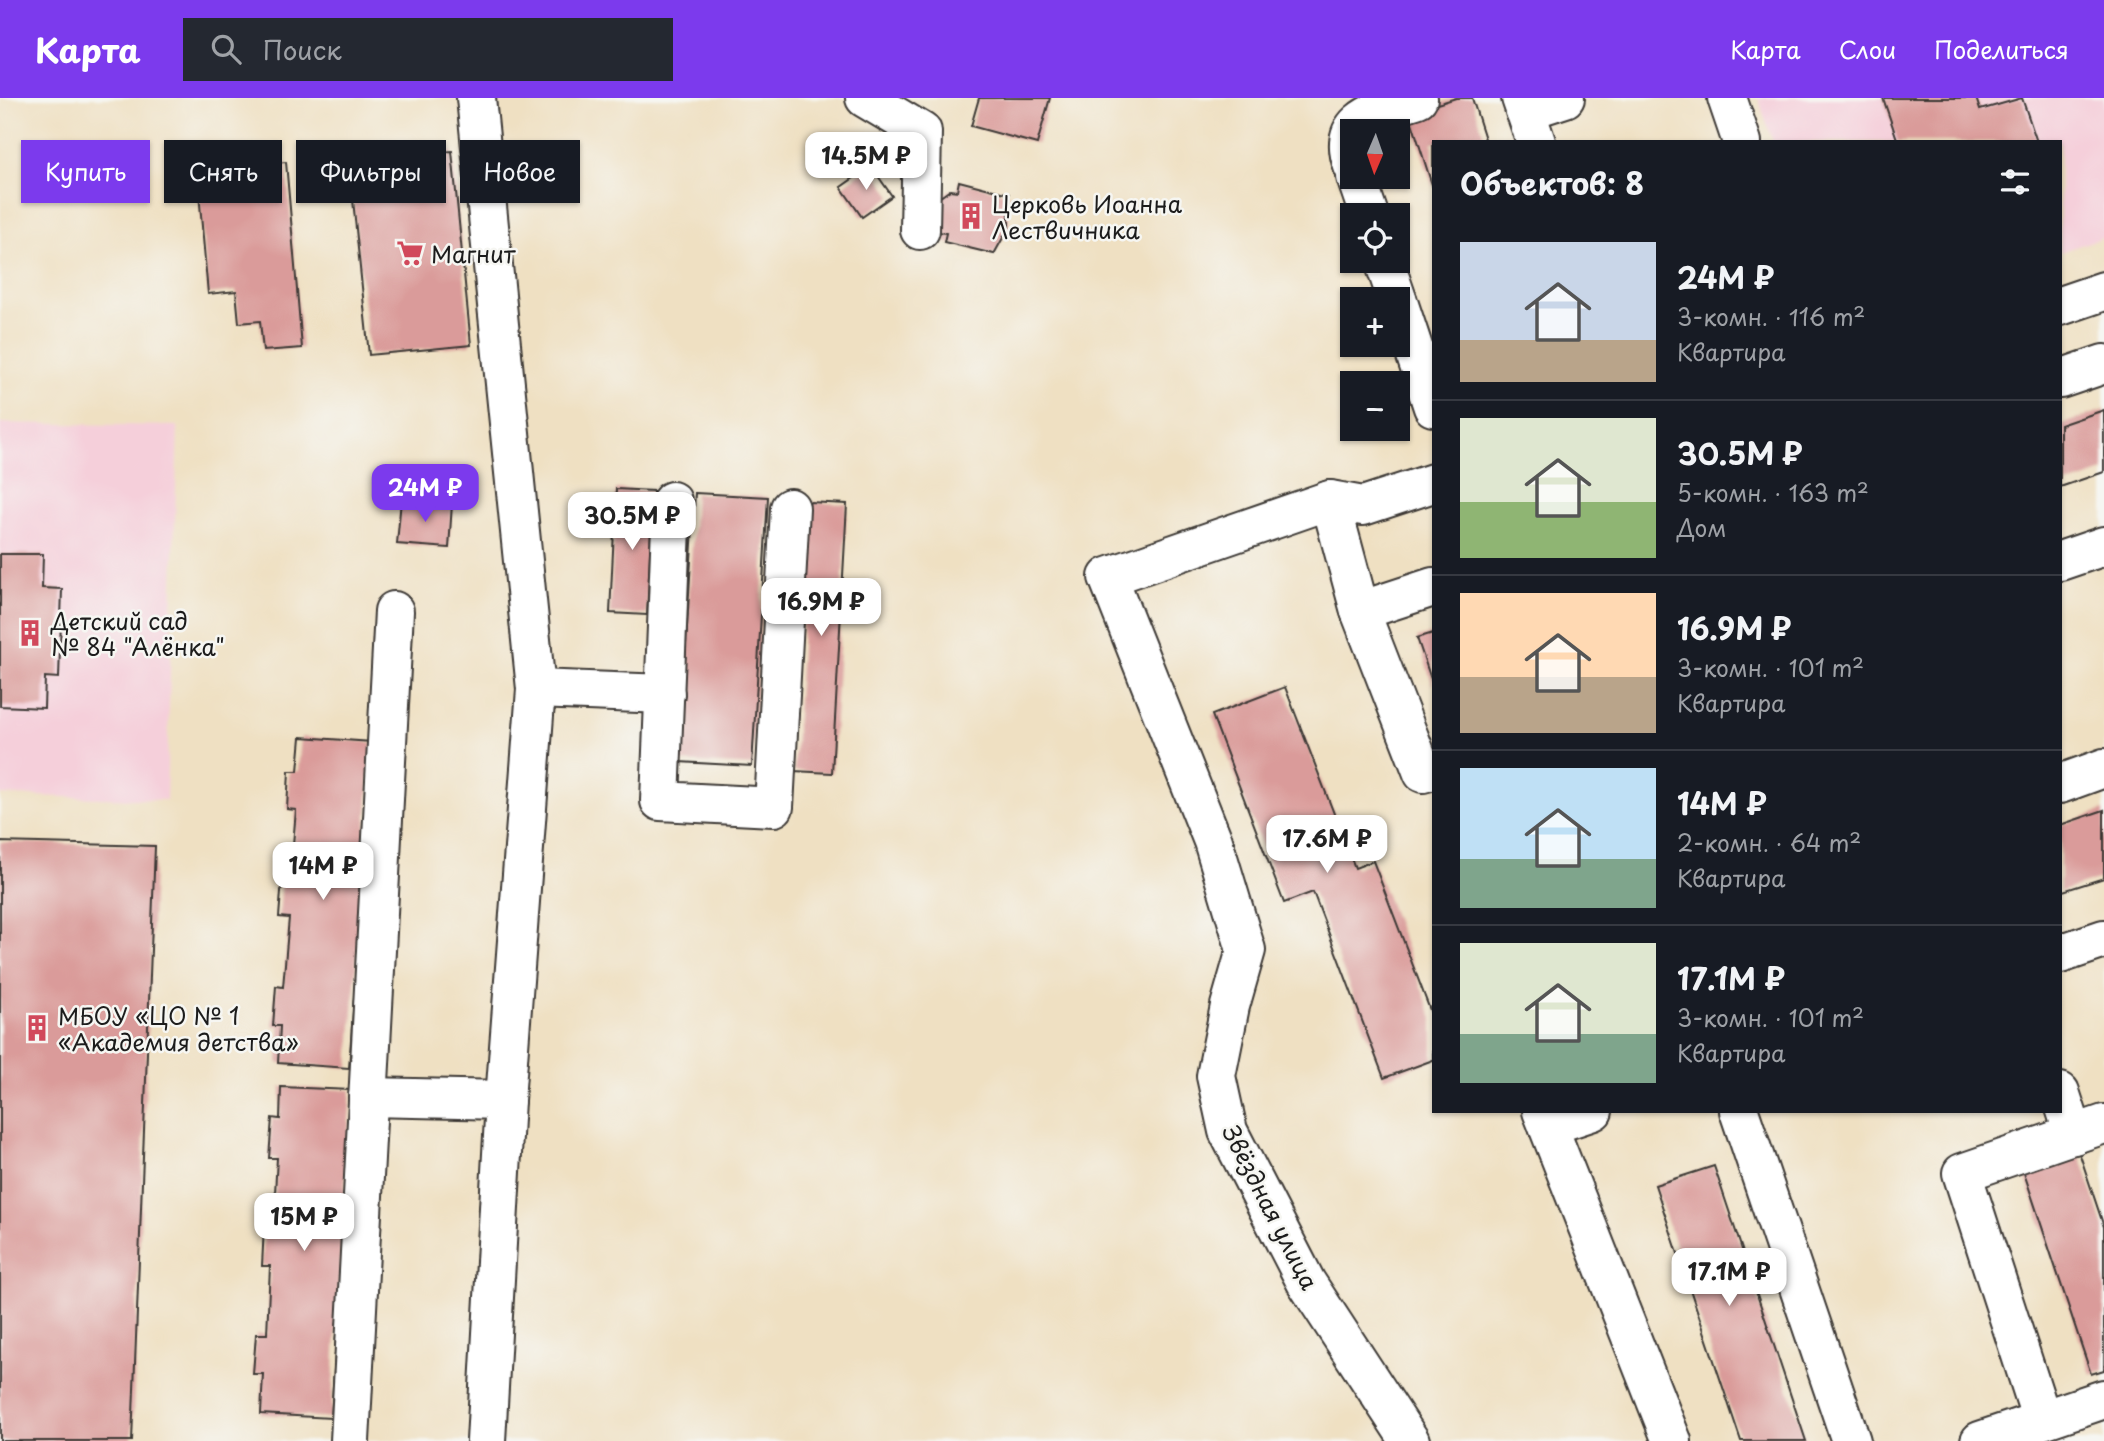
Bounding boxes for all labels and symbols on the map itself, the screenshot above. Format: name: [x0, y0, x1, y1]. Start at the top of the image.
north arrow: [1340, 119, 1410, 189]
pin: 14.5M ₽: [801, 132, 931, 192]
place label: Церковь Иоанна Лествичника: [992, 186, 1183, 247]
building icon: Церковь Иоанна Лествичника: [956, 201, 986, 231]
place label: Магнит: [431, 236, 517, 271]
supermarket icon: Магнит: [395, 238, 425, 268]
pin: 24M ₽: [376, 464, 474, 524]
pin: 30.5M ₽: [567, 492, 697, 552]
pin: 16.9M ₽: [756, 578, 886, 638]
place label: Детский сад № 84 "Алёнка": [50, 603, 225, 664]
building icon: Детский сад № 84 "Алёнка": [15, 618, 45, 648]
pin: 17.6M ₽: [1262, 816, 1392, 875]
pin: 14M ₽: [274, 842, 372, 902]
place label: МБОУ «ЦО № 1 «Академия детства»: [58, 998, 299, 1059]
building icon: МБОУ «ЦО № 1 «Академия детства»: [22, 1013, 52, 1043]
street label: Звёздная улица: [1214, 1118, 1328, 1296]
pin: 15M ₽: [255, 1194, 353, 1253]
pin: 17.1M ₽: [1664, 1248, 1794, 1308]

